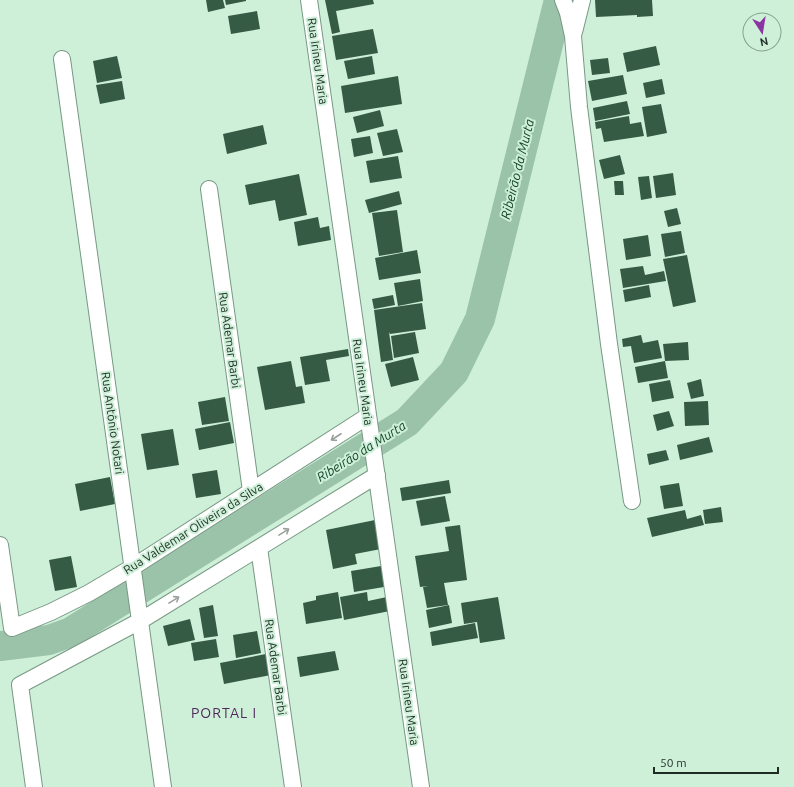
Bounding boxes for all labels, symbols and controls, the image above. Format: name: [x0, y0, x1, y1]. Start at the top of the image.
north arrow: [742, 12, 782, 52]
street label: Rua Irineu Maria: [306, 17, 330, 105]
text: N: [759, 35, 769, 49]
water label: Ribeirão da Murta: [498, 118, 536, 220]
street label: Rua Ademar Barbi: [217, 291, 243, 389]
street label: Rua Irineu Maria: [351, 338, 375, 426]
street label: Rua Antônio Notari: [99, 371, 127, 475]
water label: Ribeirão da Murta: [314, 418, 408, 484]
one-way arrow: [330, 433, 341, 441]
street label: Rua Valdemar Oliveira da Silva: [121, 480, 265, 576]
one-way arrow: [278, 528, 290, 536]
one-way arrow: [168, 596, 179, 605]
street label: Rua Ademar Barbi: [263, 618, 289, 716]
street label: Rua Irineu Maria: [397, 658, 421, 746]
district label: PORTAL I: [191, 705, 257, 721]
scale bar: [654, 749, 778, 775]
text: 50 m: [660, 756, 687, 769]

